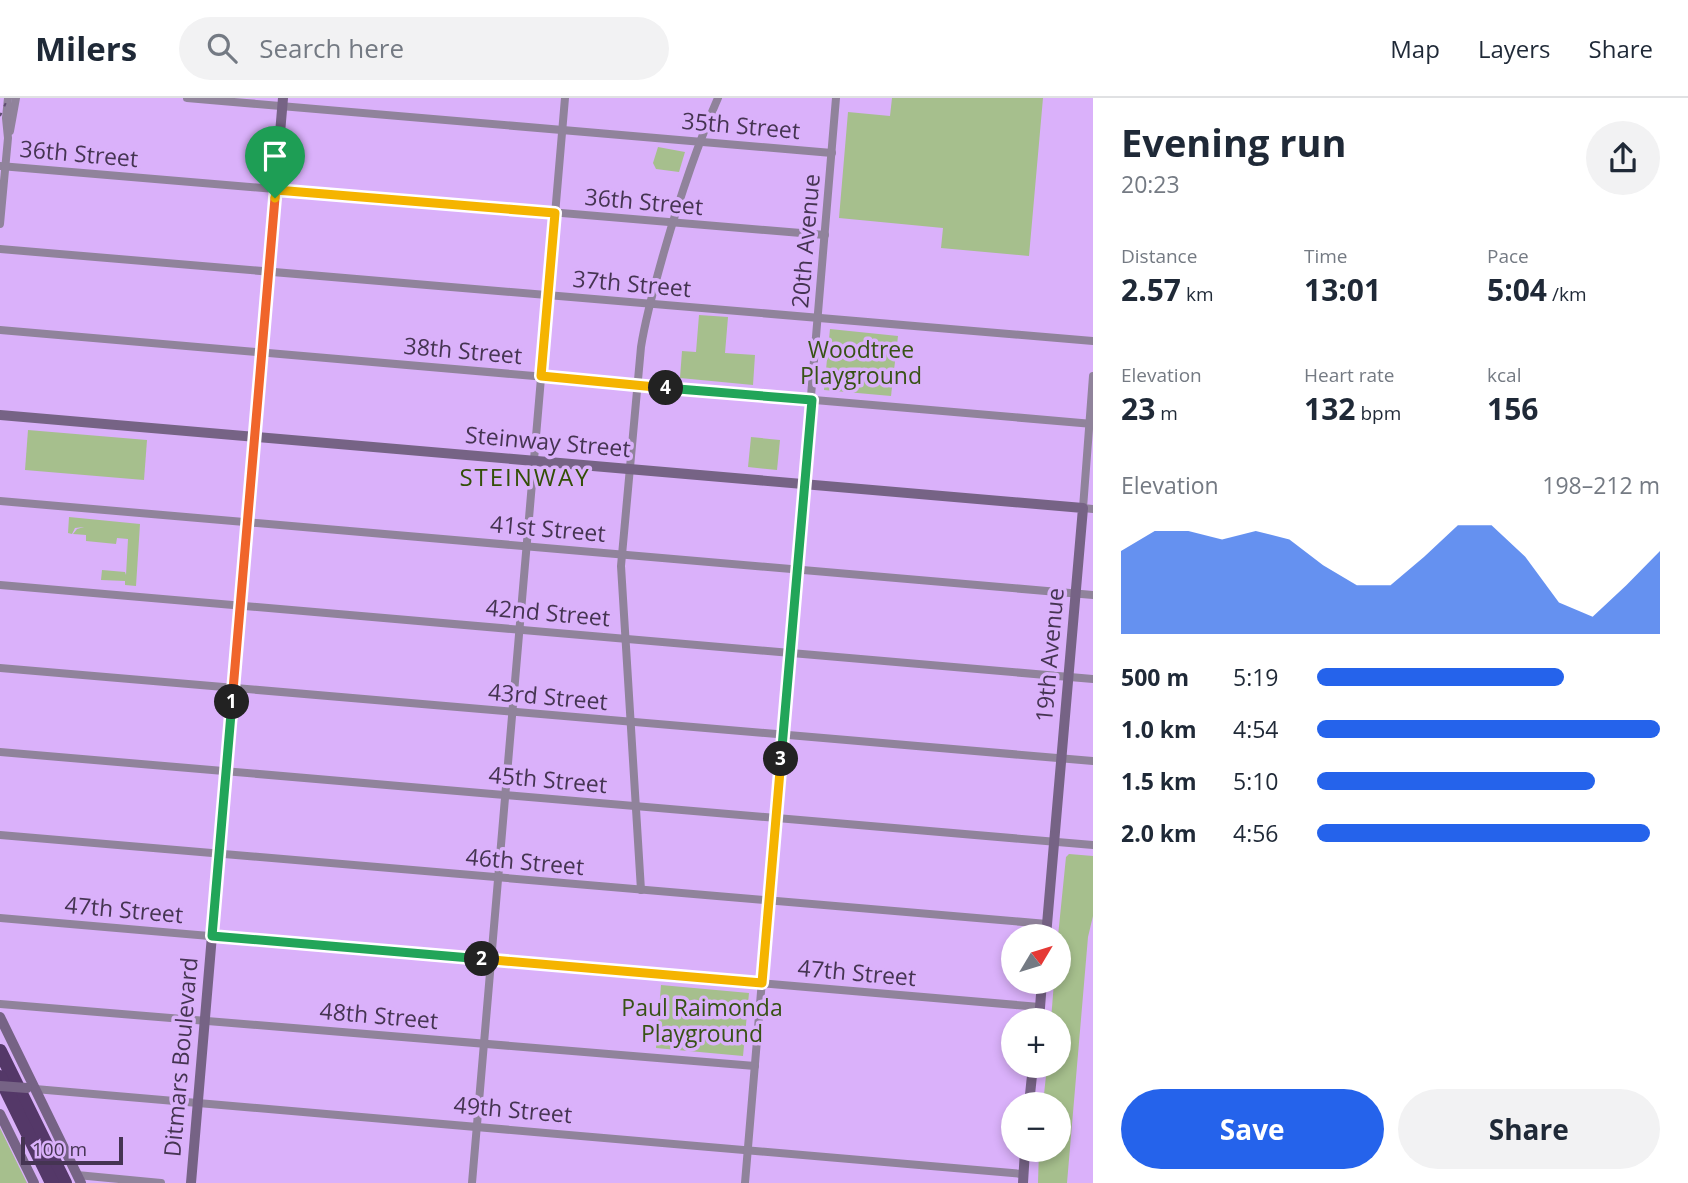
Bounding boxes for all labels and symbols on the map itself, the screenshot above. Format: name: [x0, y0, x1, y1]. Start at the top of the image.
street label: 35th Street: [680, 104, 802, 146]
pin: [245, 126, 305, 198]
street label: 36th Street: [18, 132, 140, 174]
street label: 20th Avenue: [783, 173, 827, 309]
street label: 36th Street: [583, 180, 705, 222]
street label: 37th Street: [571, 262, 693, 304]
street label: 38th Street: [402, 329, 524, 371]
park label: Woodtree Playground: [800, 333, 922, 391]
pin: 4: [648, 370, 684, 406]
street label: Steinway Street: [464, 418, 632, 464]
district label: STEINWAY: [459, 460, 591, 493]
street label: 41st Street: [489, 507, 607, 549]
street label: 19th Avenue: [1027, 587, 1071, 723]
street label: 42nd Street: [484, 591, 612, 633]
street label: 43rd Street: [487, 675, 609, 717]
pin: 1: [215, 684, 250, 720]
pin: 3: [764, 742, 798, 776]
street label: 45th Street: [487, 758, 609, 800]
street label: 46th Street: [464, 840, 586, 882]
street label: 47th Street: [63, 888, 185, 930]
north arrow: [1001, 924, 1071, 994]
pin: 2: [464, 942, 500, 976]
street label: 47th Street: [796, 951, 918, 993]
street label: Ditmars Boulevard: [155, 956, 205, 1158]
park label: Paul Raimonda Playground: [621, 991, 783, 1049]
street label: 48th Street: [318, 994, 440, 1036]
street label: 49th Street: [452, 1088, 574, 1130]
scale bar: [21, 1134, 122, 1166]

